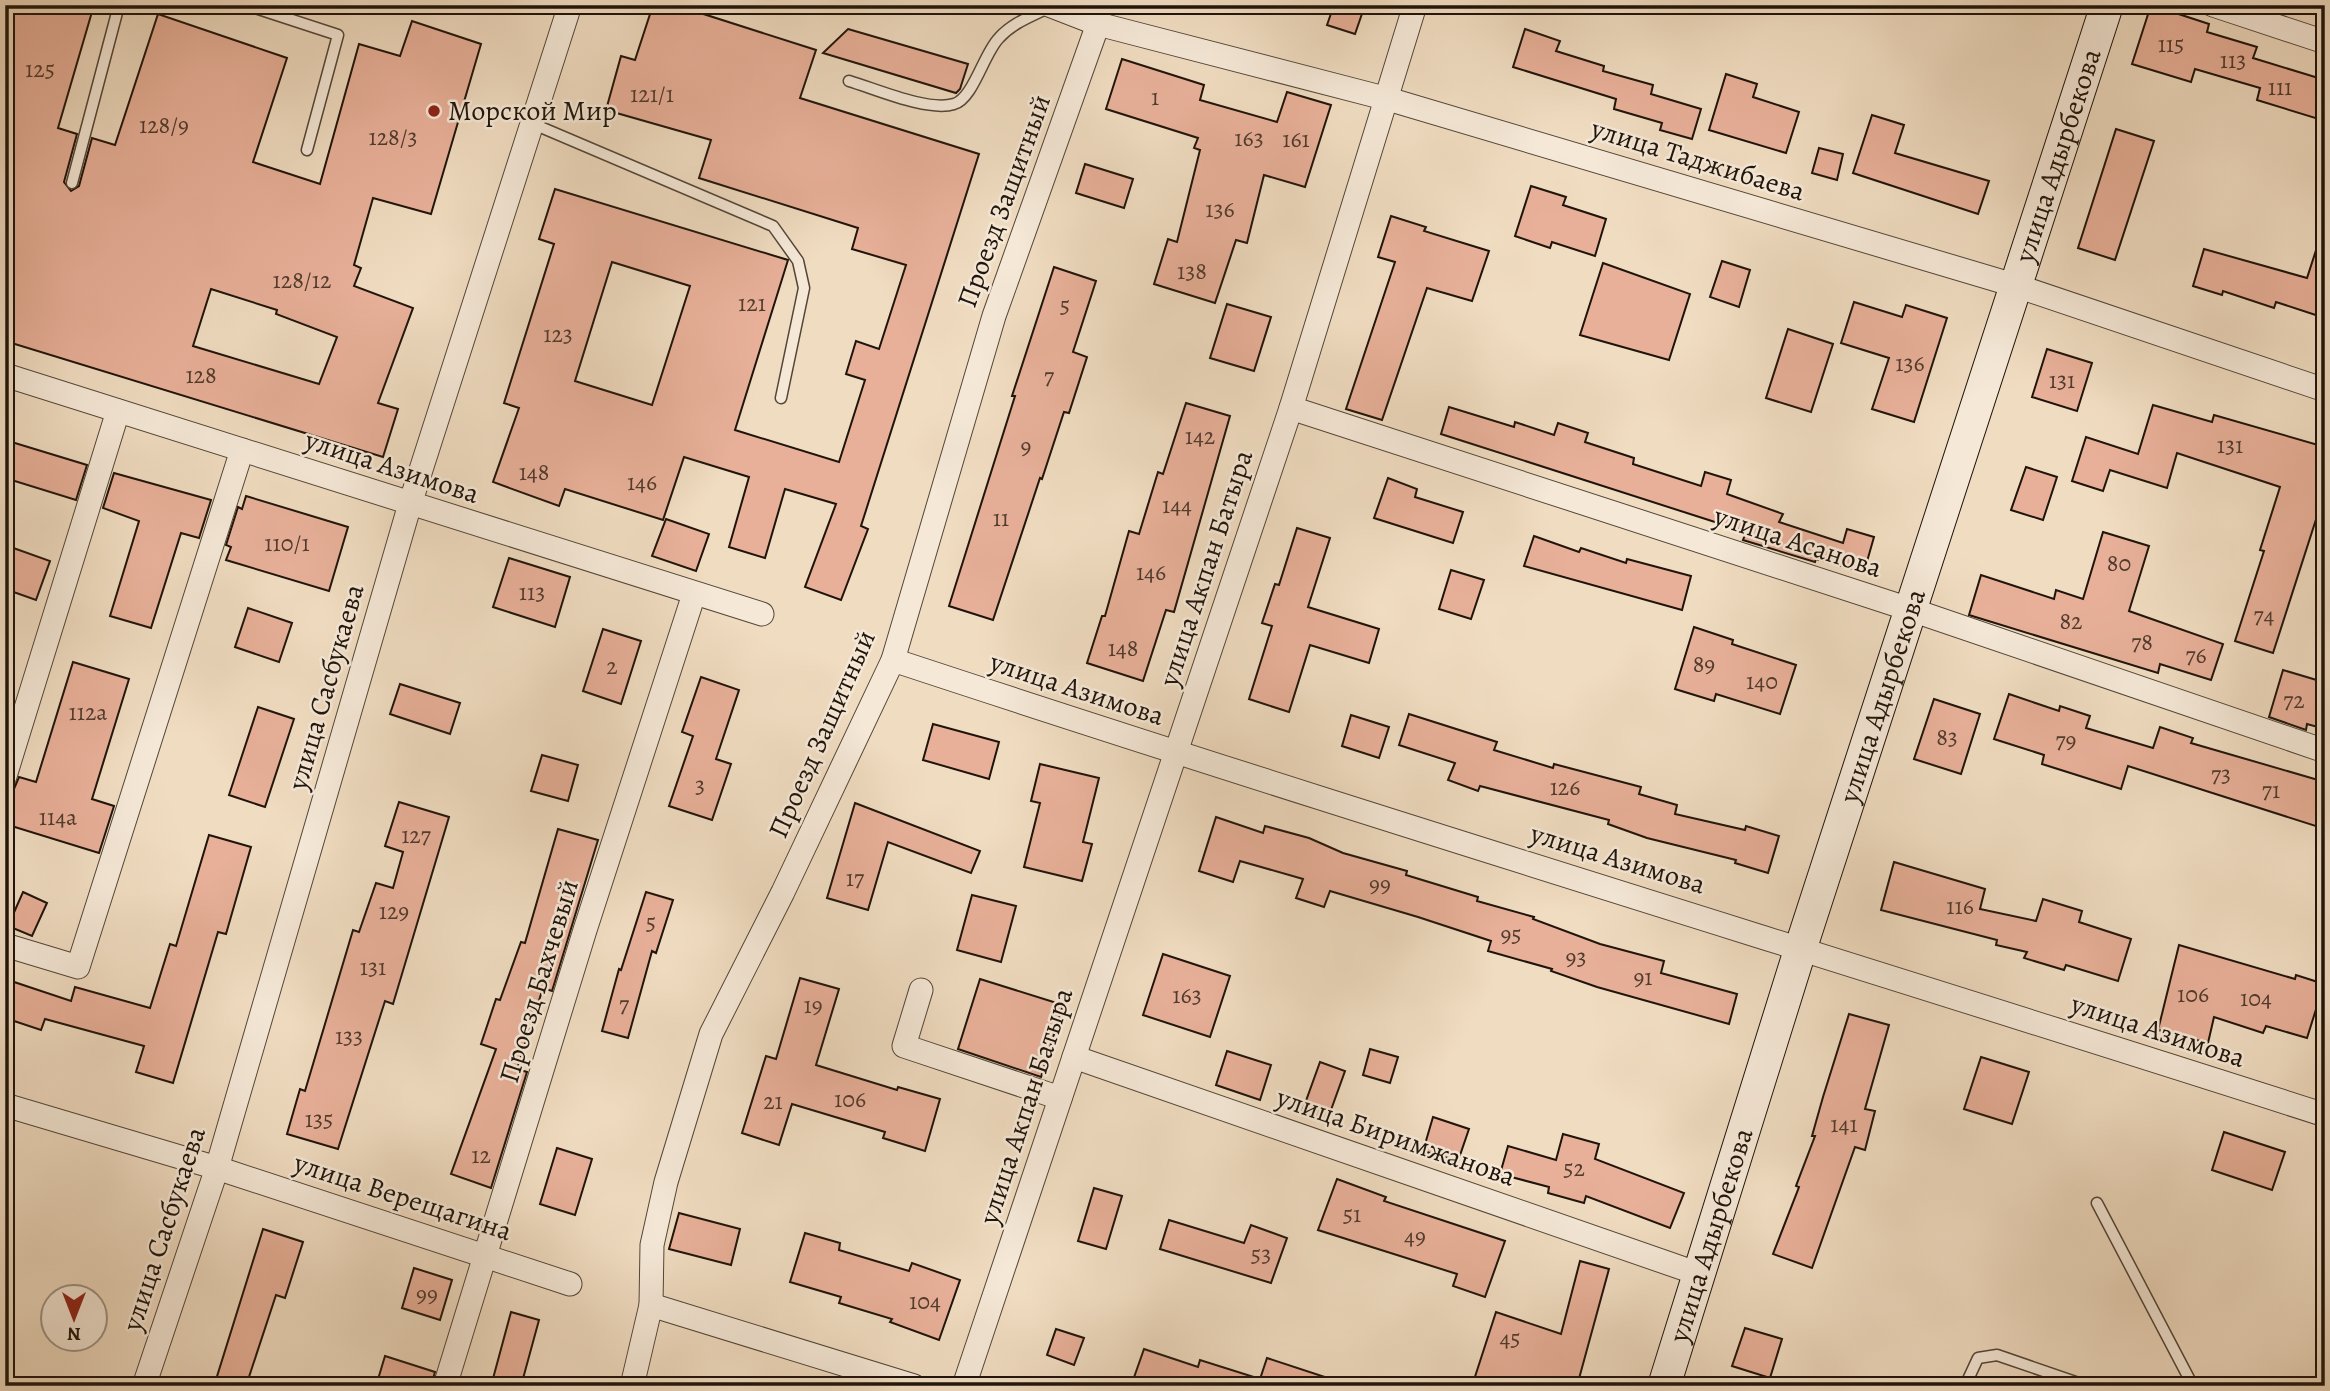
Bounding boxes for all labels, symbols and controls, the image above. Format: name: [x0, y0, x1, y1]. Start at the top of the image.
house number: 115: [2158, 28, 2184, 60]
street label: улица Адырбекова: [2005, 44, 2111, 268]
house number: 113: [2220, 44, 2246, 76]
house number: 125: [25, 53, 55, 85]
house number: 111: [2268, 71, 2292, 103]
house number: 121/1: [630, 78, 674, 110]
house number: 1: [1151, 81, 1159, 113]
street label: Проезд Защитный: [948, 89, 1060, 313]
place label: Морской Мир: [448, 92, 617, 130]
marker: Морской Мир: [426, 103, 442, 119]
house number: 128/9: [139, 109, 189, 141]
street label: улица Таджибаева: [1586, 109, 1810, 211]
house number: 128/3: [368, 121, 418, 153]
house number: 163: [1234, 122, 1264, 154]
house number: 161: [1282, 123, 1310, 155]
house number: 136: [1205, 193, 1235, 225]
house number: 138: [1177, 255, 1207, 287]
house number: 128/12: [273, 264, 331, 296]
house number: 121: [738, 287, 766, 319]
house number: 5: [1060, 289, 1070, 321]
house number: 123: [543, 318, 573, 350]
house number: 136: [1895, 347, 1925, 379]
house number: 128: [185, 359, 217, 391]
house number: 7: [1044, 360, 1055, 392]
house number: 131: [2049, 364, 2075, 396]
house number: 142: [1185, 420, 1215, 452]
street label: улица Азимова: [299, 421, 484, 513]
house number: 131: [2217, 429, 2243, 461]
house number: 9: [1021, 430, 1031, 462]
street label: улица Акпан Батыра: [1150, 445, 1262, 692]
house number: 148: [519, 456, 549, 488]
house number: 146: [627, 466, 657, 498]
house number: 144: [1162, 489, 1192, 521]
street label: улица Асанова: [1708, 497, 1887, 587]
house number: 11: [993, 502, 1009, 534]
house number: 110/1: [264, 527, 310, 559]
house number: 80: [2107, 547, 2131, 579]
house number: 146: [1136, 556, 1166, 588]
house number: 113: [519, 576, 545, 608]
street label: улица Сасбукаева: [278, 580, 374, 795]
street label: улица Адырбекова: [1830, 584, 1935, 808]
house number: 74: [2254, 599, 2275, 631]
house number: 82: [2059, 605, 2083, 637]
street label: Проезд Защитный: [759, 624, 885, 844]
house number: 78: [2131, 626, 2153, 658]
house number: 148: [1108, 632, 1138, 664]
house number: 76: [2185, 639, 2207, 671]
street label: улица Азимова: [984, 643, 1169, 735]
house number: 89: [1693, 648, 1715, 680]
house number: 2: [606, 650, 618, 682]
house number: 140: [1746, 665, 1778, 697]
house number: 72: [2283, 684, 2305, 716]
house number: 112а: [69, 696, 107, 728]
house number: 83: [1936, 721, 1958, 753]
house number: 79: [2056, 724, 2077, 756]
house number: 73: [2211, 758, 2231, 790]
house number: 3: [695, 769, 705, 801]
house number: 126: [1550, 771, 1580, 803]
house number: 71: [2262, 774, 2280, 806]
house number: 114а: [39, 801, 77, 833]
street label: улица Азимова: [1525, 814, 1710, 904]
house number: 127: [401, 819, 432, 851]
house number: 17: [846, 862, 865, 894]
house number: 99: [1369, 868, 1391, 900]
street label: Проезд Бахчевый: [490, 875, 588, 1087]
house number: 116: [1946, 890, 1974, 922]
house number: 129: [379, 895, 409, 927]
house number: 5: [646, 906, 656, 938]
house number: 95: [1500, 918, 1522, 950]
house number: 93: [1566, 941, 1586, 973]
house number: 131: [360, 951, 386, 983]
house number: 91: [1633, 961, 1653, 993]
house number: 106: [2177, 978, 2209, 1010]
house number: 163: [1172, 979, 1202, 1011]
house number: 104: [2240, 982, 2272, 1014]
street label: улица Акпан Батыра: [970, 983, 1082, 1230]
street label: улица Азимова: [2065, 985, 2250, 1077]
house number: 7: [619, 988, 630, 1020]
house number: 19: [803, 989, 823, 1021]
house number: 133: [335, 1020, 363, 1052]
street label: улица Биримжанова: [1271, 1078, 1521, 1196]
house number: 106: [834, 1083, 866, 1115]
house number: 21: [763, 1085, 783, 1117]
house number: 135: [305, 1103, 333, 1135]
house number: 141: [1830, 1108, 1858, 1140]
street label: улица Сасбукаева: [113, 1122, 215, 1337]
street label: улица Адырбекова: [1659, 1123, 1762, 1348]
house number: 12: [471, 1139, 491, 1171]
street label: улица Верещагина: [288, 1144, 517, 1250]
house number: 52: [1563, 1152, 1585, 1184]
house number: 51: [1343, 1198, 1361, 1230]
house number: 49: [1404, 1220, 1426, 1252]
house number: 53: [1251, 1238, 1271, 1270]
house number: 99: [416, 1278, 438, 1310]
north arrow: [38, 1282, 108, 1352]
house number: 104: [909, 1285, 941, 1317]
text: N: [67, 1321, 81, 1347]
house number: 45: [1499, 1322, 1521, 1354]

